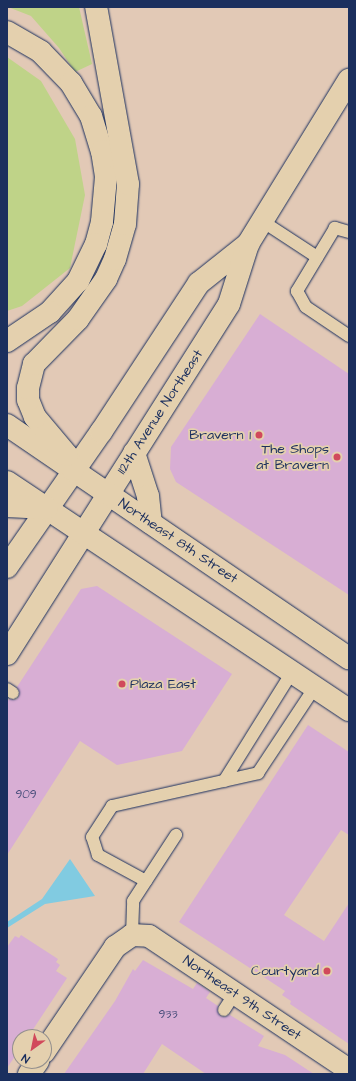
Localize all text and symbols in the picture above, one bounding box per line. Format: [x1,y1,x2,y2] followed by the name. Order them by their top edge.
[113,347,207,477] street label: 112th Avenue Northeast
[189,427,251,443] place label: Bravern 1
[254,430,264,440] marker: Bravern 1
[256,441,329,474] place label: The Shops at Bravern
[332,452,342,462] marker: The Shops at Bravern
[115,495,241,587] street label: Northeast 8th Street
[130,676,196,692] place label: Plaza East
[117,679,127,689] marker: Plaza East
[15,788,37,802] house number: 909
[180,952,304,1044] street label: Northeast 9th Street
[251,963,319,979] place label: Courtyard
[322,966,332,976] marker: Courtyard
[158,1008,178,1022] house number: 933
[12,1029,52,1069] north arrow
[19,1050,33,1067] text: N

